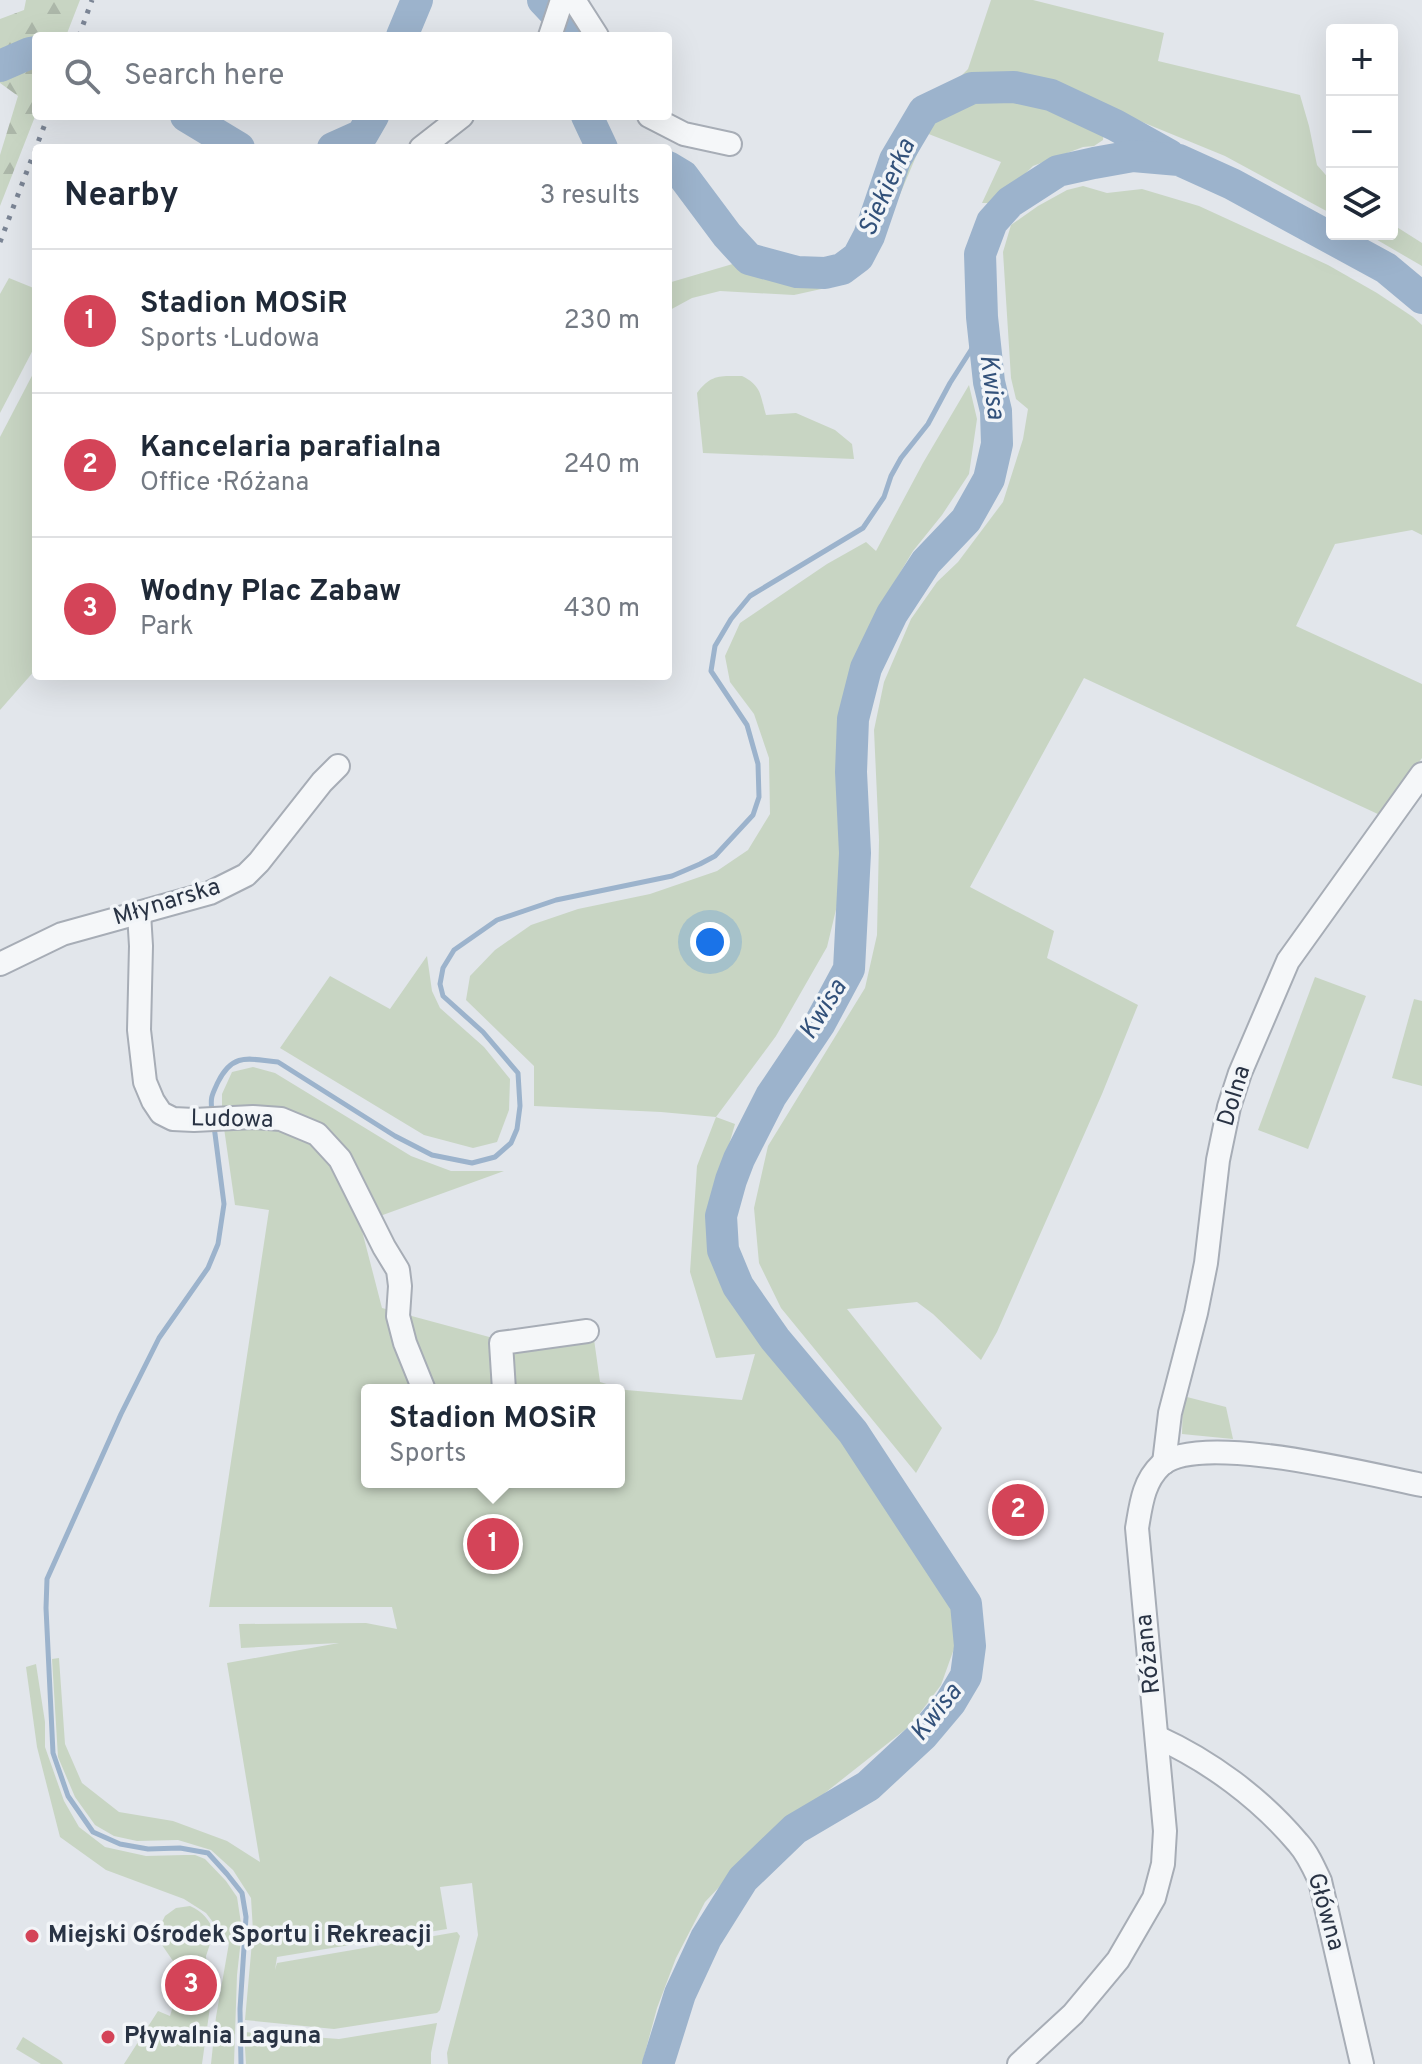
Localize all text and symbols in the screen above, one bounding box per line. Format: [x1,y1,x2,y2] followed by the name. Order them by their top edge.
[1326,24,1398,240] map controls
[1326,24,1398,96] button: +
[32,32,672,120] search box
[60,54,104,98] icon: search
[124,58,284,95] text: Search here
[1326,96,1398,168] button: −
[852,134,924,242] water label: Siekierka
[1326,168,1398,240] button: layers
[64,175,179,218] text: Nearby
[540,180,640,213] text: 3 results
[140,286,348,323] text: Stadion MOSiR
[85,305,95,338] text: 1
[564,305,640,338] text: 230 m
[140,323,319,356] text: Sports · Ludowa
[971,353,1011,422] water label: Kwisa
[140,430,441,467] text: Kancelaria parafialna
[82,449,98,482] text: 2
[563,449,640,482] text: 240 m
[140,467,309,500] text: Office · Różana
[140,574,401,611] text: Wodny Plac Zabaw
[82,593,98,626] text: 3
[564,593,640,626] text: 430 m
[140,611,194,644] text: Park
[110,873,224,933] street label: Młynarska
[690,922,730,962] your location
[793,973,856,1046] water label: Kwisa
[1212,1062,1258,1130] street label: Dolna
[190,1104,274,1136] street label: Ludowa
[361,1384,625,1488] popup
[389,1401,597,1438] text: Stadion MOSiR
[389,1438,466,1471] text: Sports
[992,1480,1044,1540] pin: 2
[467,1514,519,1574] pin: 1
[1130,1613,1168,1695] street label: Różana
[904,1677,970,1749] water label: Kwisa
[1300,1870,1350,1954] street label: Główna
[48,1921,432,1951] place label: Miejski Ośrodek Sportu i Rekreacji
[23,1927,41,1945] marker: Miejski Ośrodek Sportu i Rekreacji
[165,1955,217,2015] pin: 3
[124,2022,321,2052] place label: Pływalnia Laguna
[99,2028,117,2046] marker: Pływalnia Laguna

